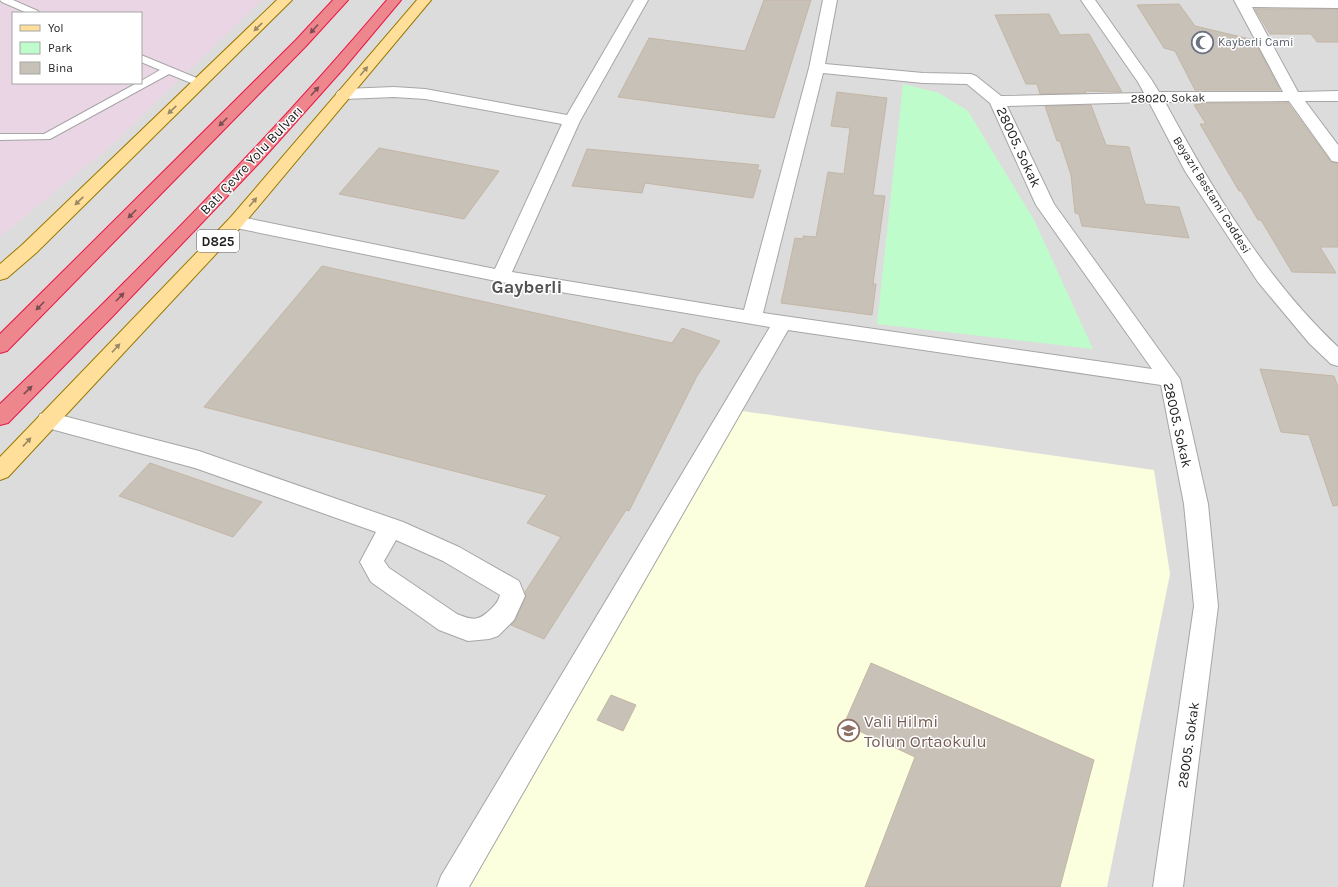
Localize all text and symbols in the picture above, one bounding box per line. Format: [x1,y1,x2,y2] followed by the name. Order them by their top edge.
[12,12,142,84] legend
[48,21,64,35] text: Yol
[253,22,262,31] one-way arrow
[310,24,319,34] one-way arrow
[1189,29,1215,55] mosque icon: Kayberli Cami
[1218,35,1294,49] place label: Kayberli Cami
[48,41,73,55] text: Park
[48,61,73,75] text: Bina
[359,65,368,76] one-way arrow
[311,86,320,97] one-way arrow
[1131,90,1206,106] street label: 28020. Sokak
[196,102,306,218] street label: Batı Çevre Yolu Bulvarı
[993,104,1045,190] street label: 28005. Sokak
[167,105,177,115] one-way arrow
[218,117,228,126] one-way arrow
[1170,134,1254,256] street label: Beyazıt Bestami Caddesi
[74,196,84,206] one-way arrow
[248,197,257,207] one-way arrow
[127,209,136,219] one-way arrow
[197,230,239,252] road number: D825
[492,276,562,298] district label: Gayberli
[115,292,125,302] one-way arrow
[35,301,45,311] one-way arrow
[111,343,121,353] one-way arrow
[1159,381,1196,469] street label: 28005. Sokak
[23,385,33,394] one-way arrow
[22,437,32,447] one-way arrow
[1174,701,1203,789] street label: 28005. Sokak
[864,711,987,751] place label: Vali Hilmi Tolun Ortaokulu
[836,718,862,744] school or university icon: Vali Hilmi Tolun Ortaokulu

